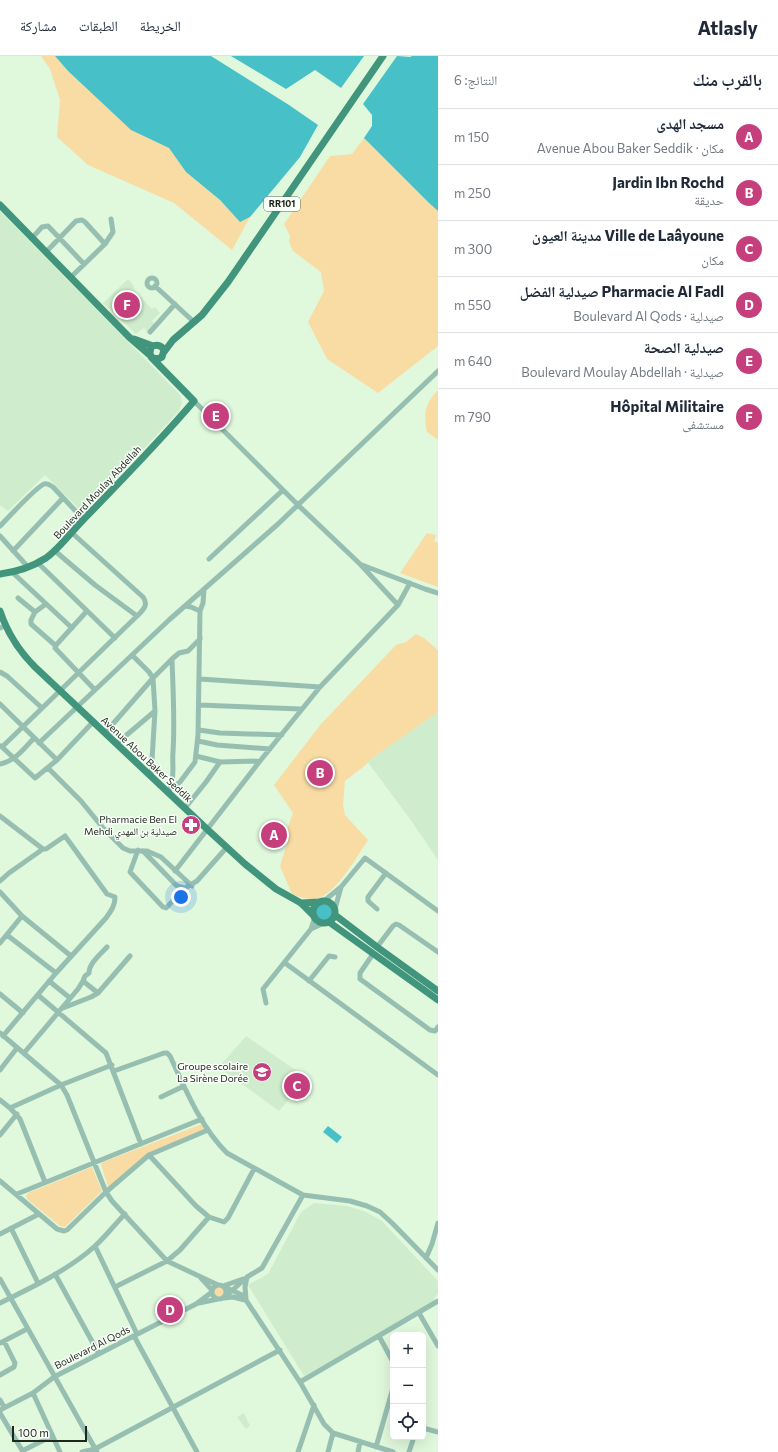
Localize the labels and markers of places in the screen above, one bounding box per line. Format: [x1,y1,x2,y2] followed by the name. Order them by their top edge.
[114,290,140,320] pin: F
[203,401,229,431] pin: E
[307,758,333,788] pin: B
[84,813,177,840] place label: Pharmacie Ben El Mehdi صيدلية بن المهدي
[180,814,202,836] pharmacy icon: Pharmacie Ben El Mehdi صيدلية بن المهدي
[261,820,287,850] pin: A
[177,1060,248,1084] place label: Groupe scolaire La Sirène Dorée
[251,1061,273,1083] school or university icon: Groupe scolaire La Sirène Dorée
[284,1071,310,1101] pin: C
[157,1295,183,1325] pin: D

